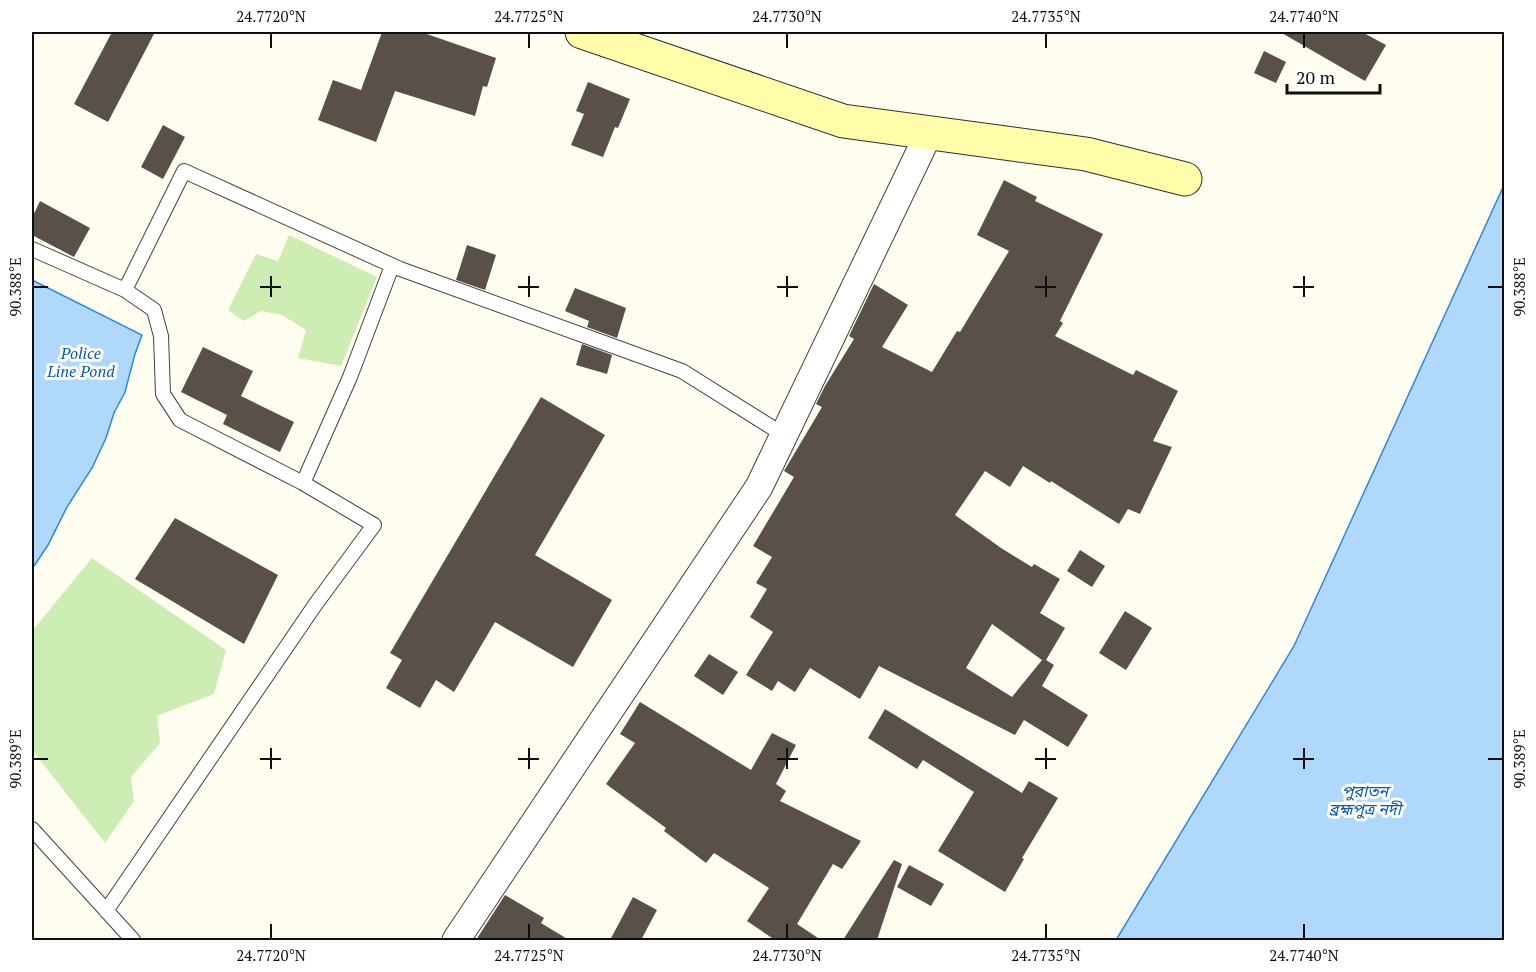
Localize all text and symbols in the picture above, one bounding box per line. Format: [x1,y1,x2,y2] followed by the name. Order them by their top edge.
[236,6,306,26] text: 24.7720°N
[494,6,564,26] text: 24.7725°N
[752,6,822,26] text: 24.7730°N
[1011,6,1081,26] text: 24.7735°N
[1269,6,1339,26] text: 24.7740°N
[1287,57,1380,95] scale bar
[1296,65,1336,89] text: 20 m
[5,257,25,317] text: 90.388°E
[1509,257,1529,317] text: 90.388°E
[46,342,115,382] water label: Police Line Pond
[5,729,25,789] text: 90.389°E
[1509,729,1529,789] text: 90.389°E
[1329,780,1404,820] water label: পুরাতন ব্রহ্মপুত্র নদী
[236,945,306,965] text: 24.7720°N
[494,945,564,965] text: 24.7725°N
[752,945,822,965] text: 24.7730°N
[1011,945,1081,965] text: 24.7735°N
[1269,945,1339,965] text: 24.7740°N

